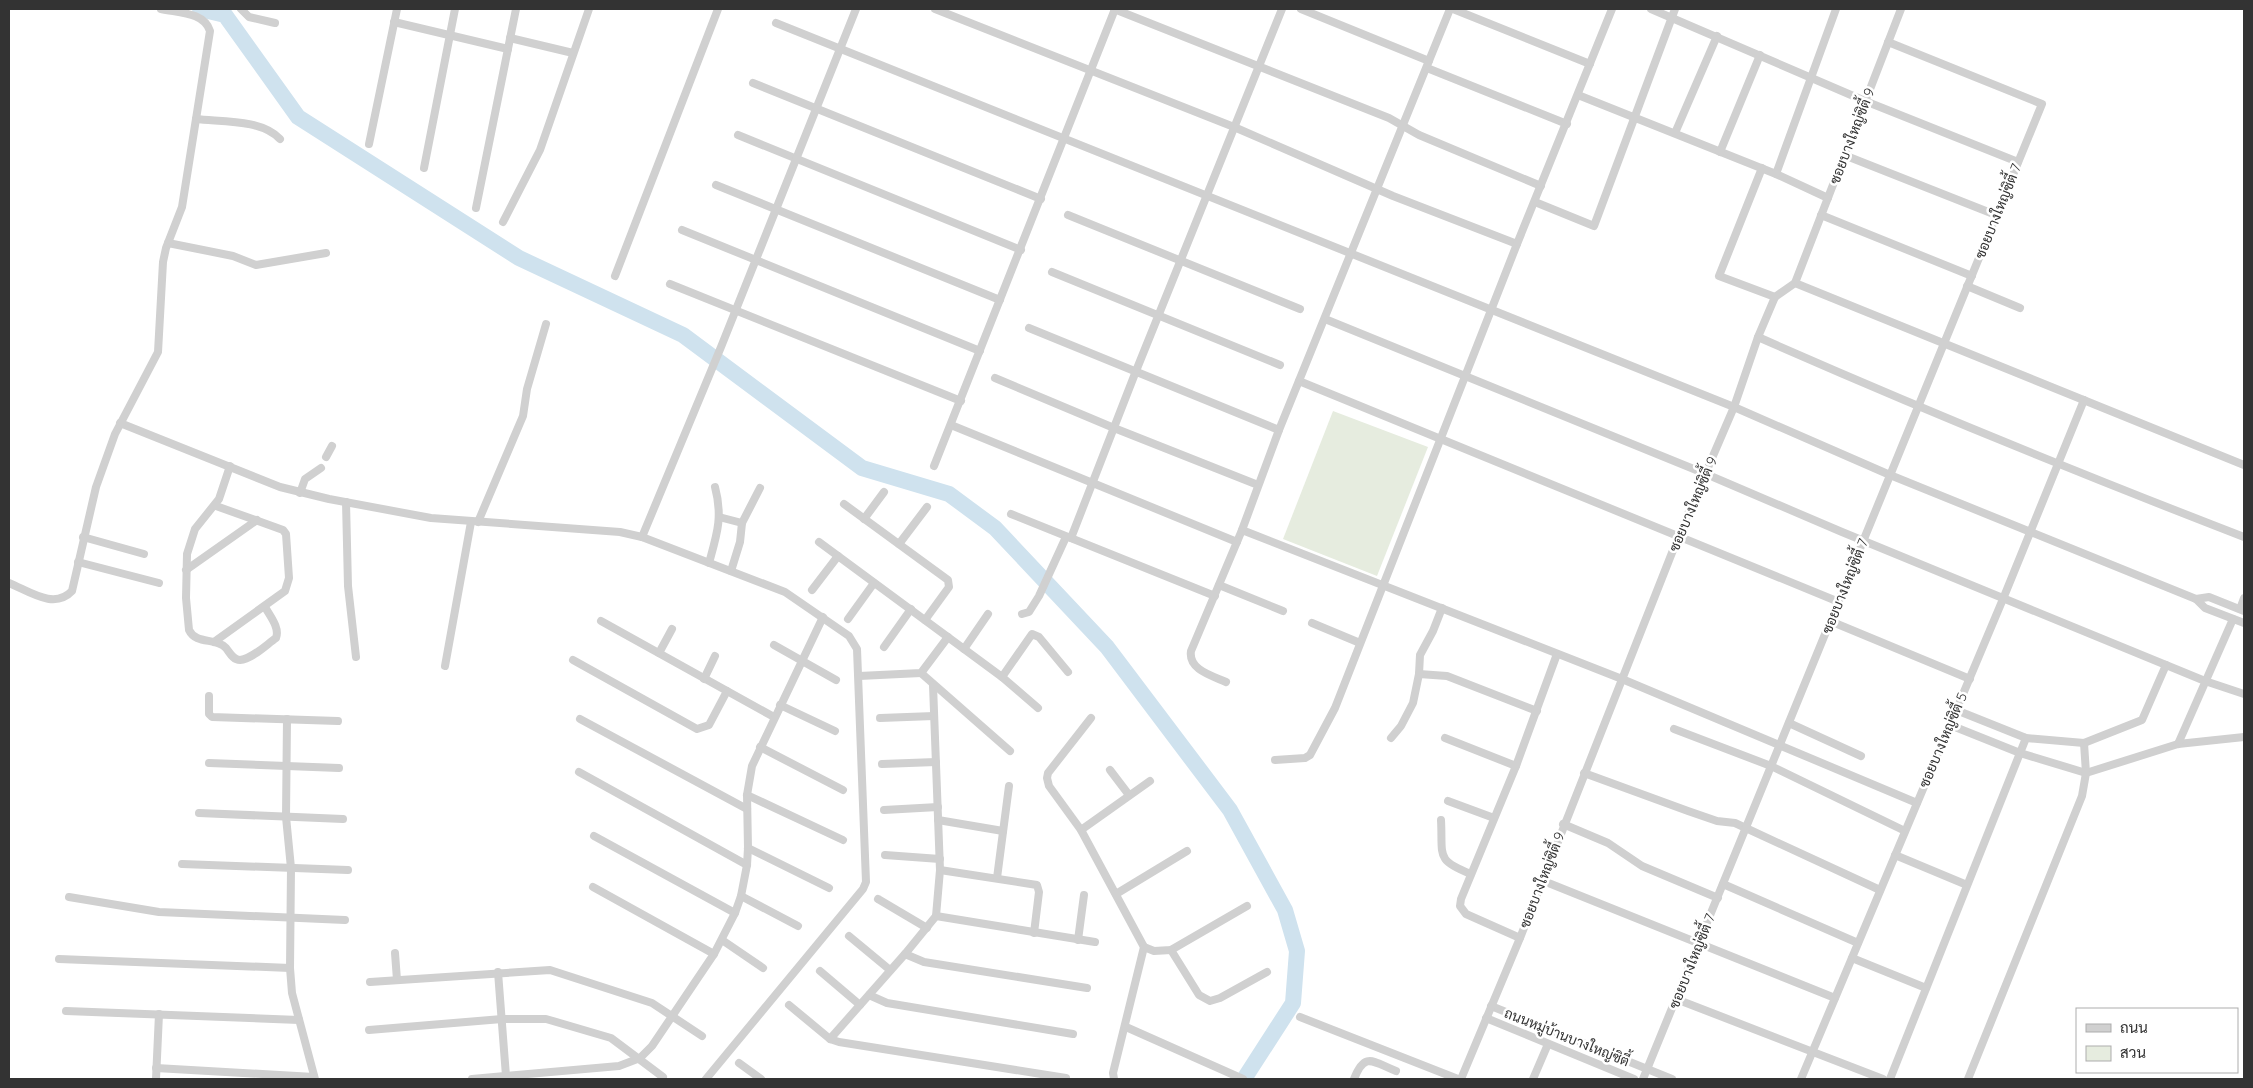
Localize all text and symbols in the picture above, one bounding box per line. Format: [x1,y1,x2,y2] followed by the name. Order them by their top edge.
[1823,84,1879,187] street label: ซอยบางใหญ่ซิตี้ 9
[1968,160,2025,261] street label: ซอยบางใหญ่ซิตี้ 7
[1662,452,1721,554] street label: ซอยบางใหญ่ซิตี้ 9
[1815,535,1872,636] street label: ซอยบางใหญ่ซิตี้ 7
[1912,689,1971,790] street label: ซอยบางใหญ่ซิตี้ 5
[1513,828,1569,931] street label: ซอยบางใหญ่ซิตี้ 9
[1662,910,1719,1011] street label: ซอยบางใหญ่ซิตี้ 7
[1501,1001,1634,1072] street label: ถนนหมู่บ้านบางใหญ่ซิตี้
[2076,1008,2238,1073] legend
[2120,1018,2148,1037] text: ถนน
[2120,1043,2146,1062] text: สวน

